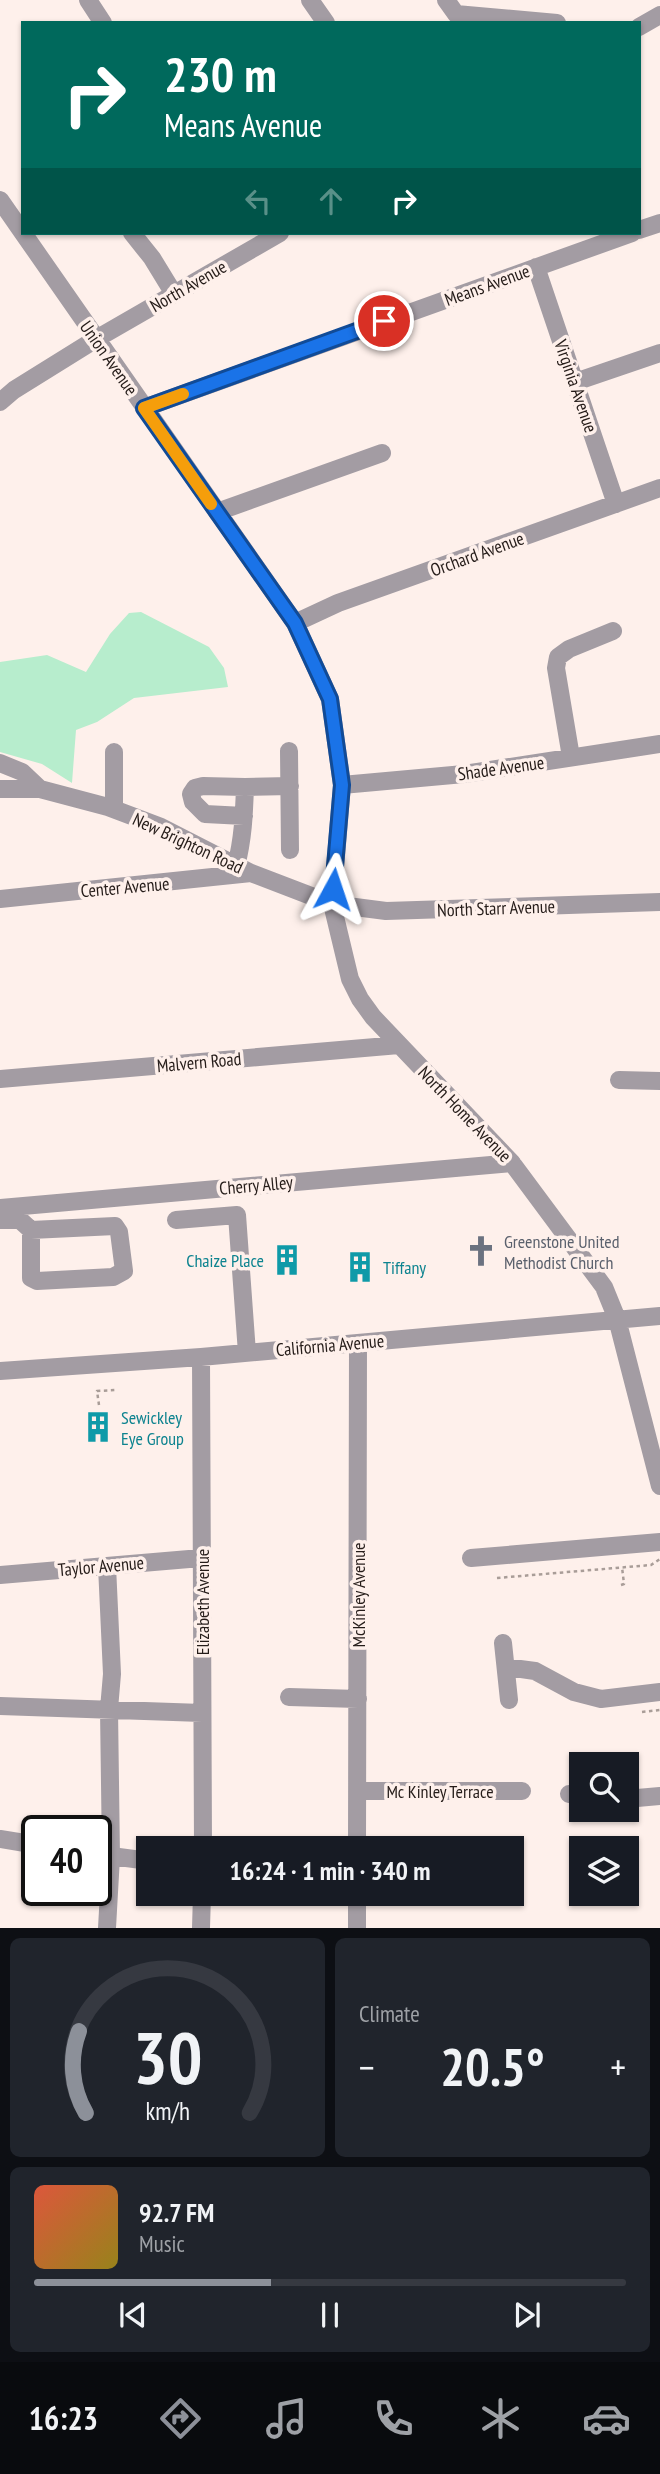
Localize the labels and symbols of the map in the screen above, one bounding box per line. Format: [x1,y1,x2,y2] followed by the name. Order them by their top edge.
[146,255,230,317] street label: North Avenue
[441,259,533,311] street label: Means Avenue
[354,291,414,351] pin
[75,316,143,400] street label: Union Avenue
[549,336,603,435] street label: Virginia Avenue
[427,526,527,582] street label: Orchard Avenue
[456,751,546,785] street label: Shade Avenue
[129,807,247,879] street label: New Brighton Road
[296,852,370,926] position arrow
[80,872,170,902] street label: Center Avenue
[437,894,555,922] street label: North Starr Avenue
[156,1047,242,1077] street label: Malvern Road
[413,1061,517,1167] street label: North Home Avenue
[218,1170,294,1200] street label: Cherry Alley
[504,1230,619,1274] place label: Greenstone United Methodist Church
[464,1234,498,1268] church icon: Greenstone United Methodist Church
[270,1243,304,1277] building icon: Chaize Place
[186,1249,264,1272] place label: Chaize Place
[343,1250,377,1284] building icon: Tiffany
[383,1256,426,1279] place label: Tiffany
[275,1329,385,1361] street label: California Avenue
[121,1406,184,1450] place label: Sewickley Eye Group
[81,1410,115,1444] building icon: Sewickley Eye Group
[347,1543,370,1647] street label: McKinley Avenue
[191,1549,214,1655] street label: Elizabeth Avenue
[57,1551,145,1581] street label: Taylor Avenue
[386,1780,494,1803] street label: Mc Kinley Terrace
[21,1815,112,1906] speed limit sign: 40

